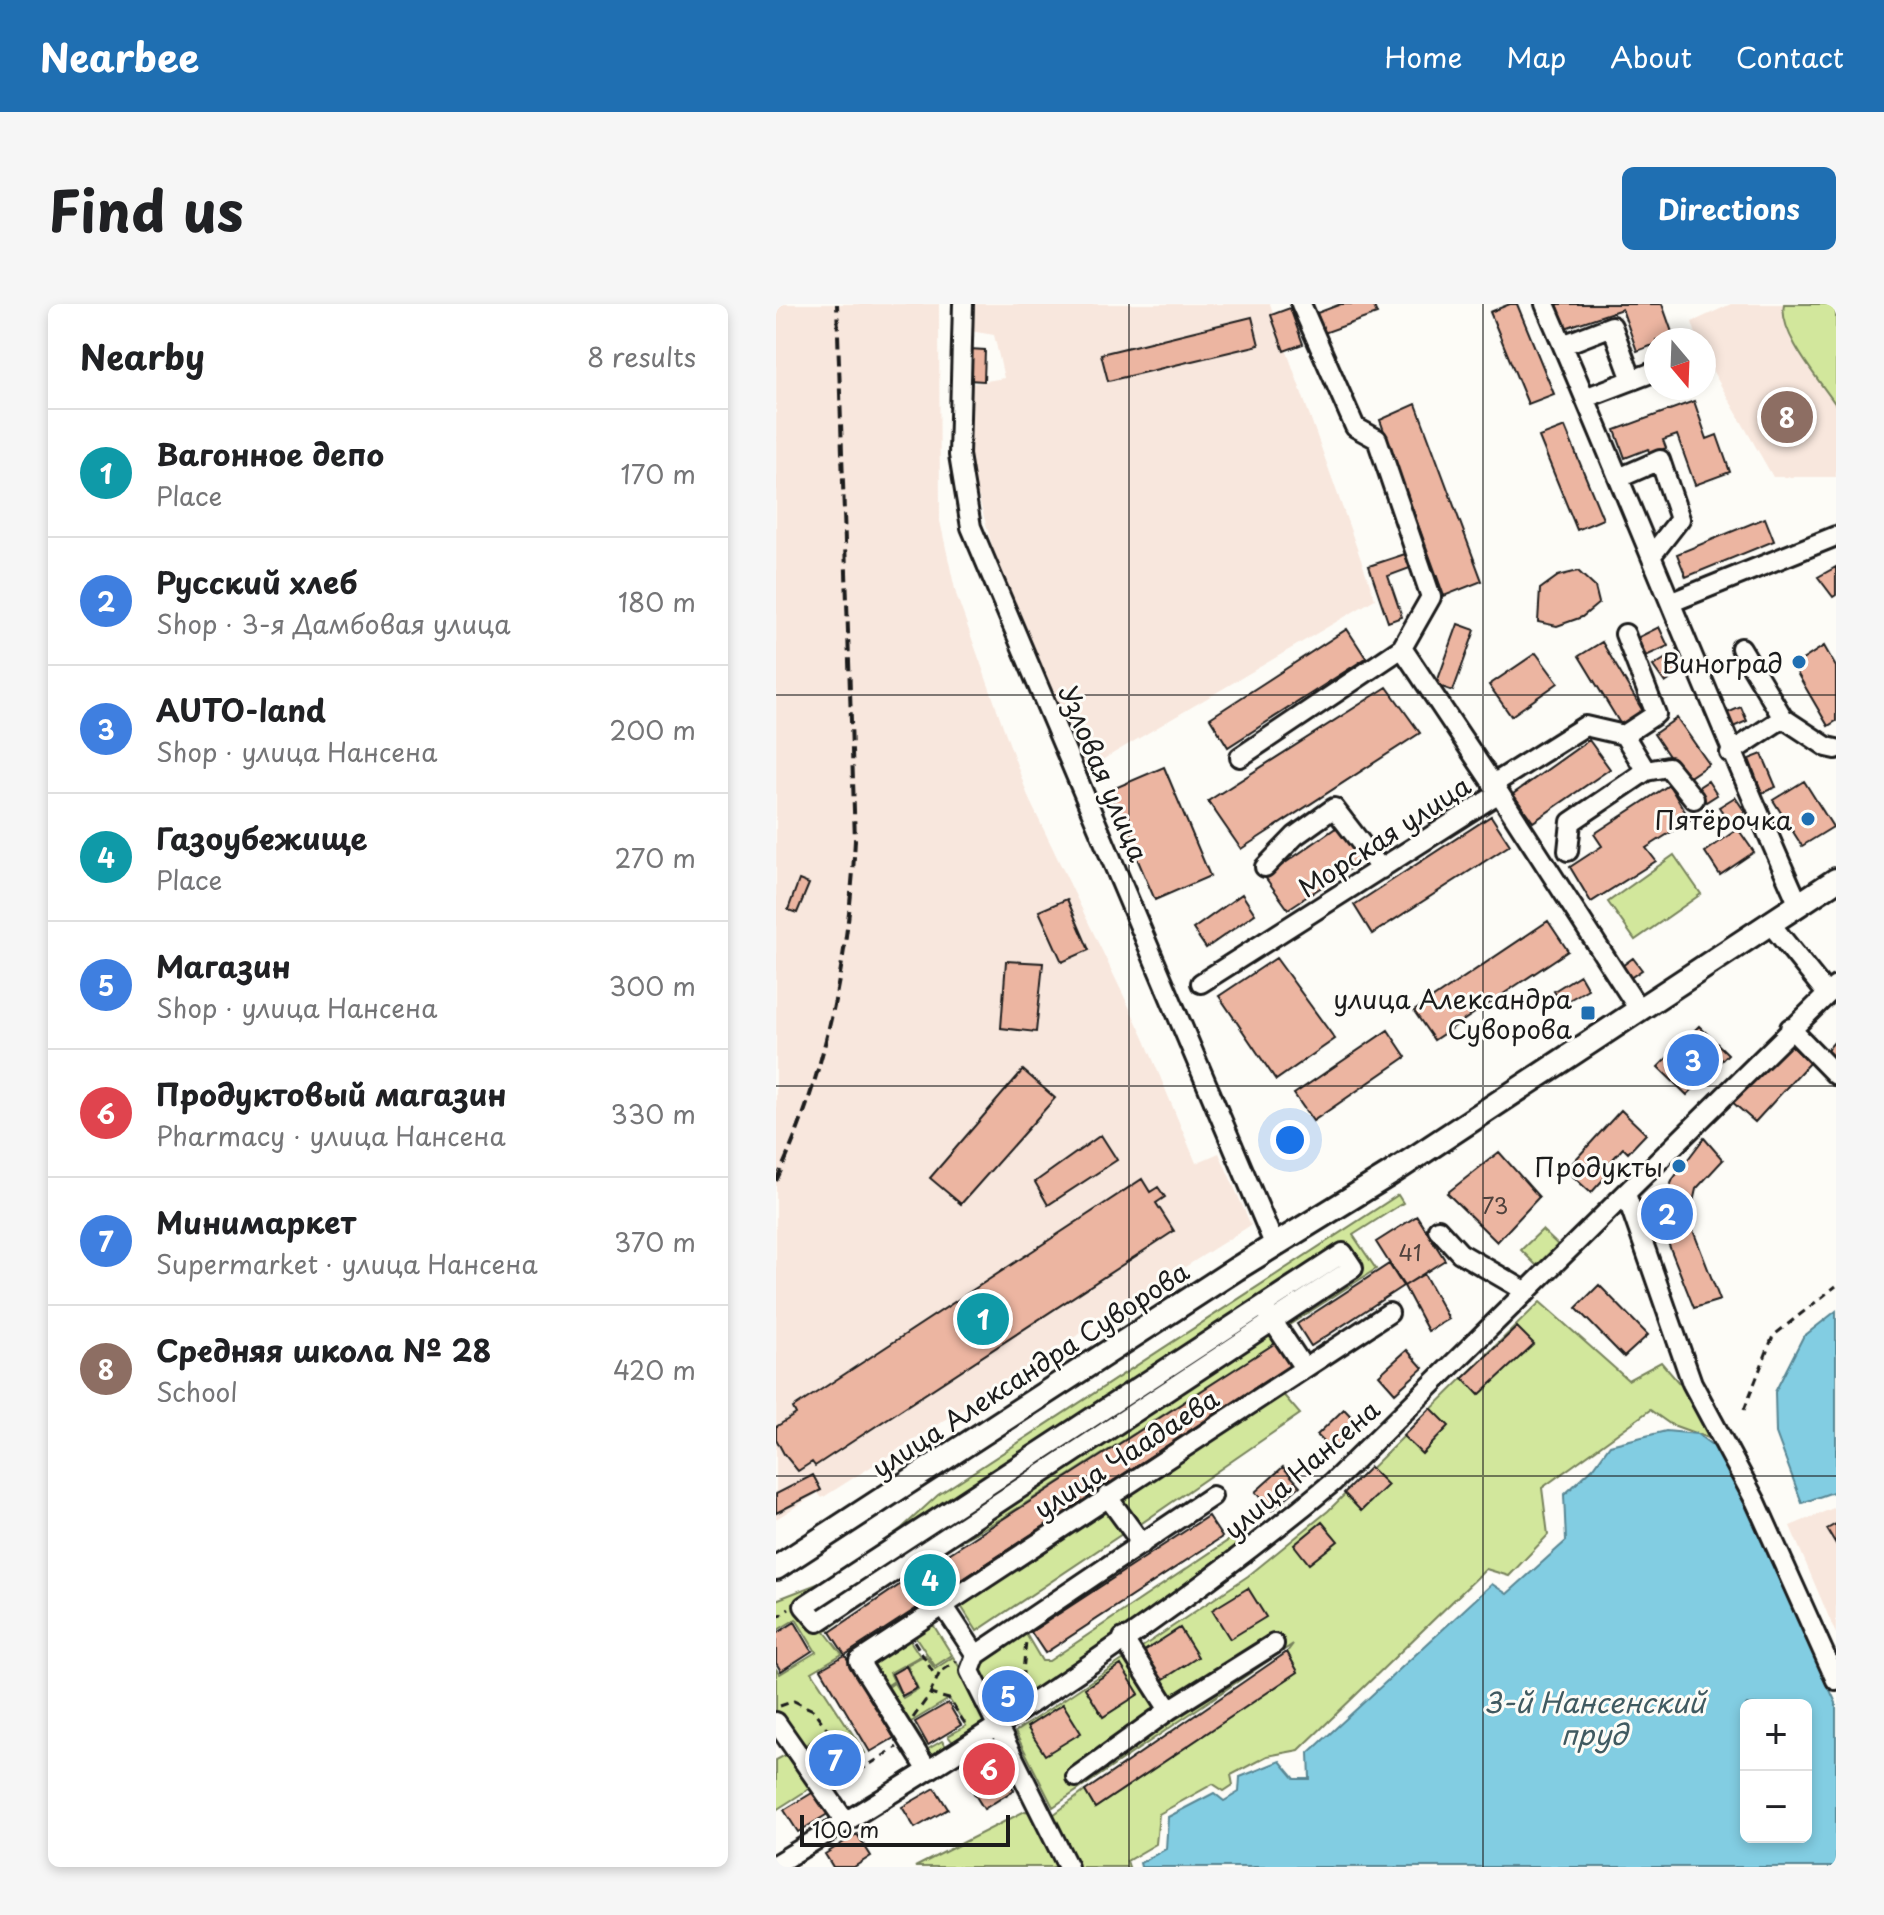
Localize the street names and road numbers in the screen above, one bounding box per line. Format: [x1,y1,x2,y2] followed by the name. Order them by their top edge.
[1049,679,1159,868] street label: Узловая улица
[1290,765,1478,906] street label: Морская улица
[864,1251,1197,1486] street label: улица Александра Суворова
[1026,1378,1227,1528] street label: улица Чаадаева
[1214,1389,1388,1548] street label: улица Нансена

